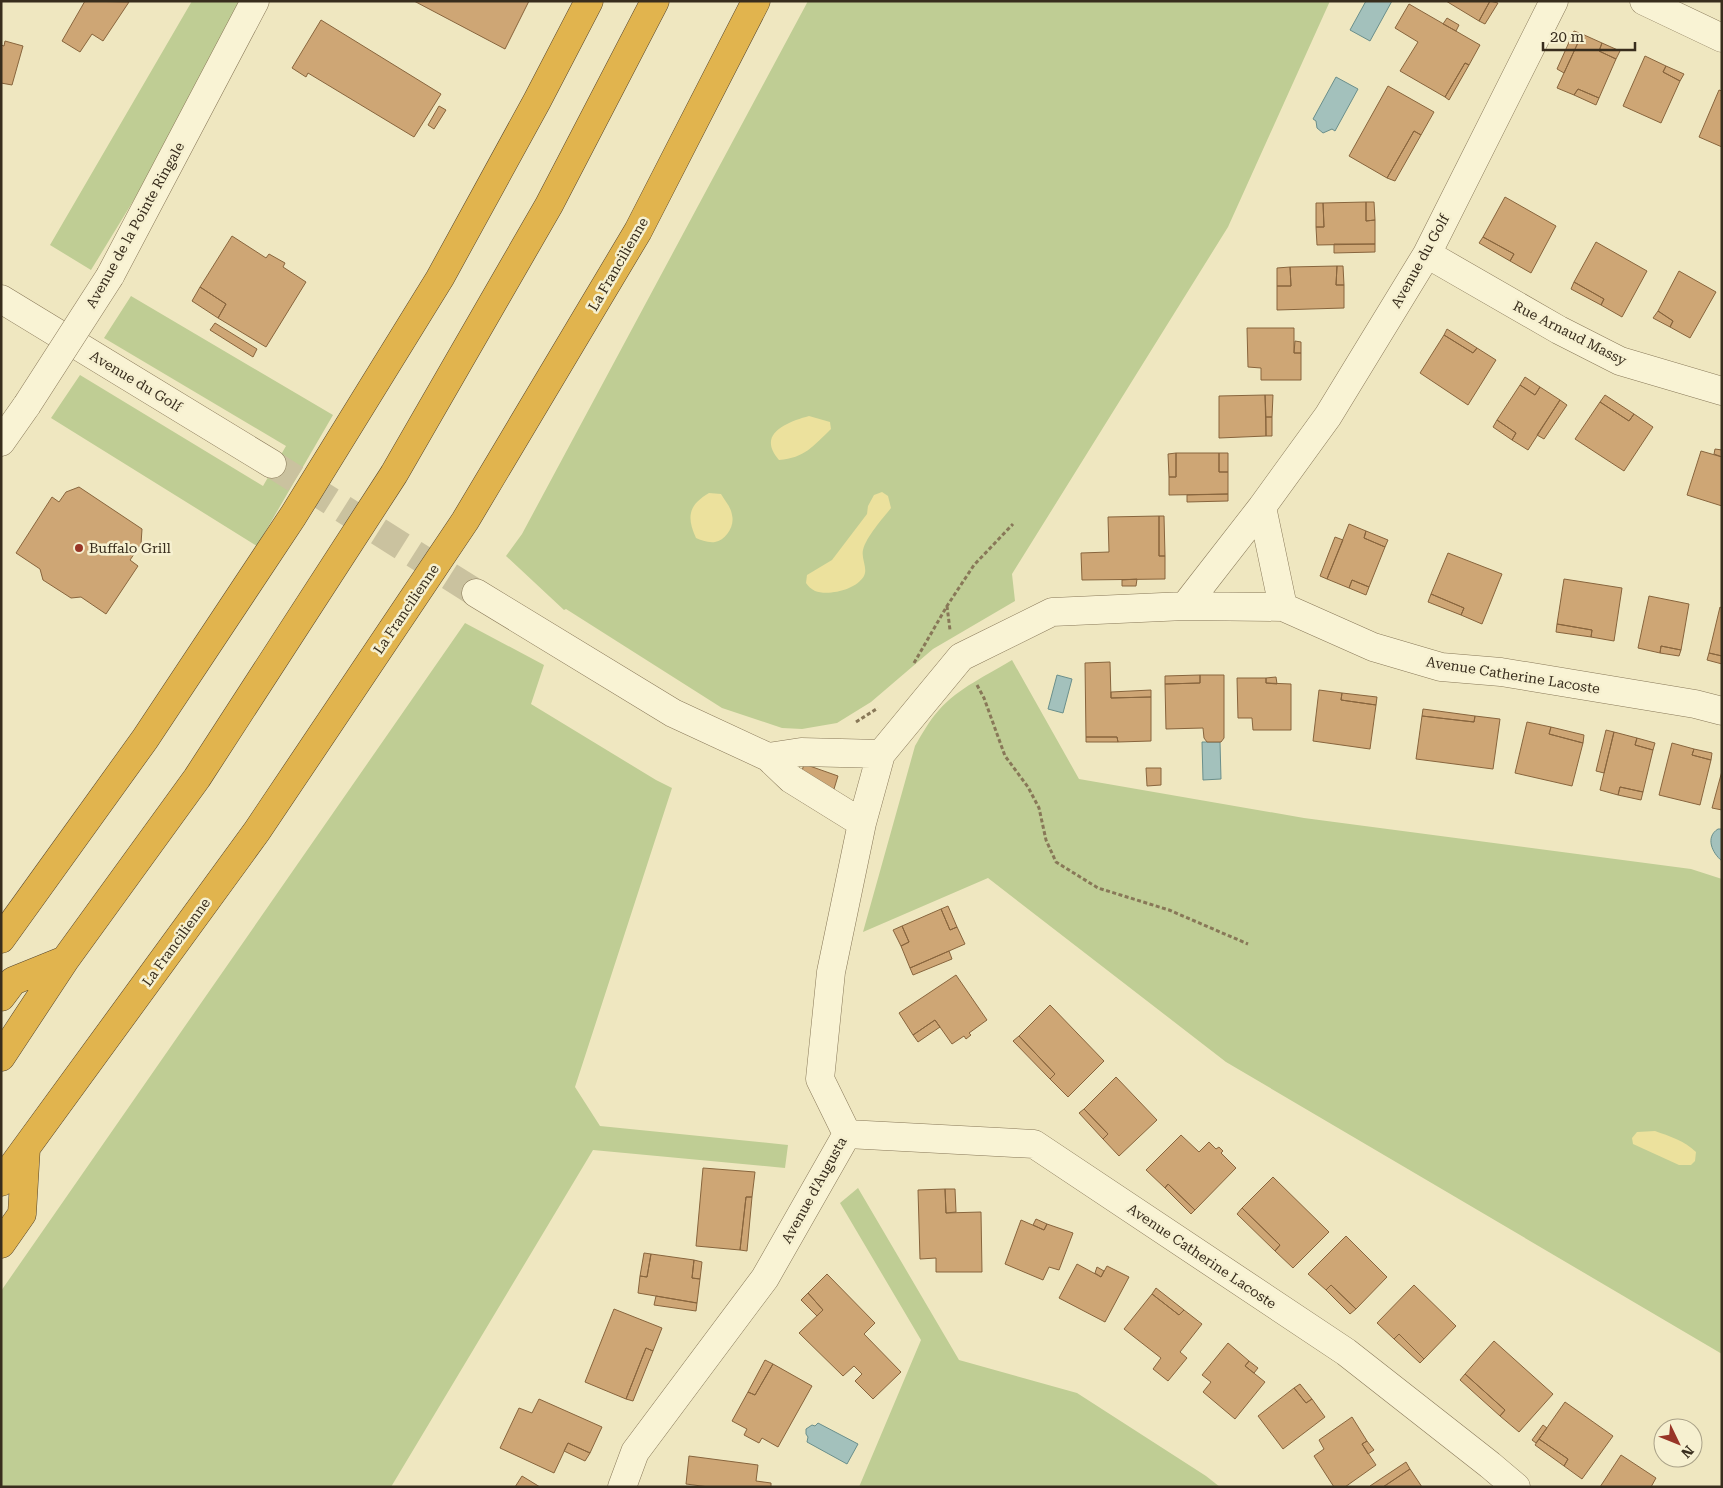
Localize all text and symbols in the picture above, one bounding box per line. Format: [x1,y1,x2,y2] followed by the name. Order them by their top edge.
[1543,20,1636,52] scale bar
[1550,28,1585,46] text: 20 m
[83,139,187,311] street label: Avenue de la Pointe Ringale
[1388,211,1453,311] street label: Avenue du Golf
[585,214,651,313] street label: La Francilienne
[1511,298,1630,369] street label: Rue Arnaud Massy
[87,347,185,415] street label: Avenue du Golf
[89,540,172,556] place label: Buffalo Grill
[73,542,85,554] marker: Buffalo Grill
[370,561,442,657] street label: La Francilienne
[1425,653,1601,697] street label: Avenue Catherine Lacoste
[139,895,213,989] street label: La Francilienne
[778,1134,850,1246] street label: Avenue d'Augusta
[1125,1200,1280,1312] street label: Avenue Catherine Lacoste
[1653,1418,1703,1468] north arrow
[1678,1442,1697,1461] text: N

